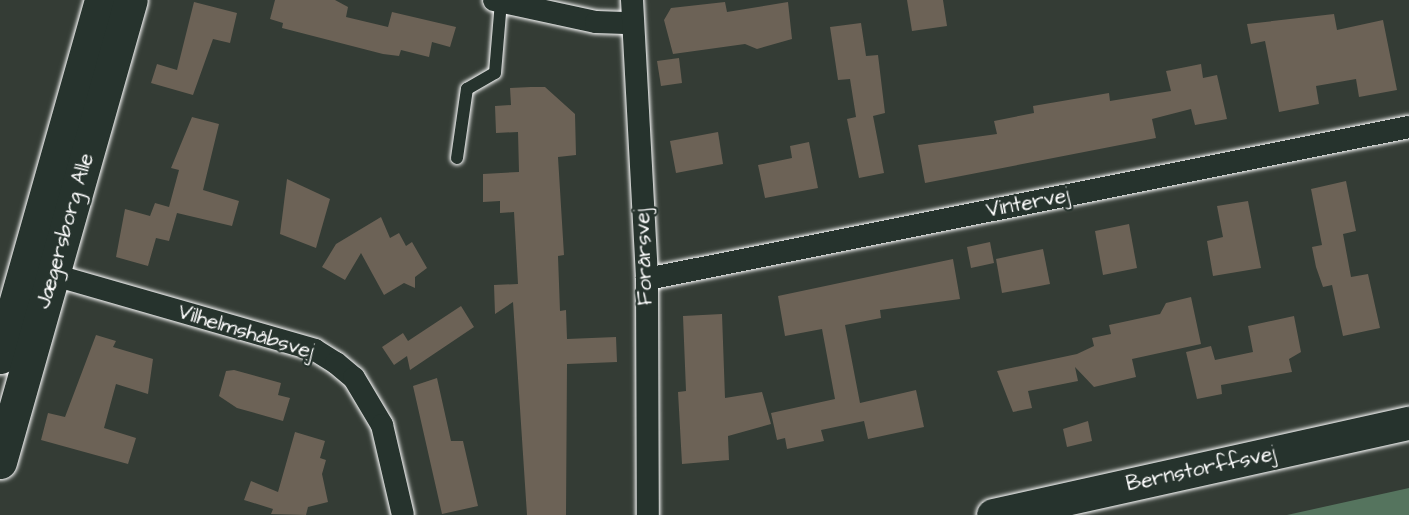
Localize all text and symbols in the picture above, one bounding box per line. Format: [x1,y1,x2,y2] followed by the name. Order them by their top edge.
[31,150,99,312] street label: Jægersborg Alle
[984,183,1072,223] street label: Vintervej
[630,208,658,306] street label: Forårsvej
[175,299,317,365] street label: Vilhelmshåbsvej
[1124,441,1278,497] street label: Bernstorffsvej

